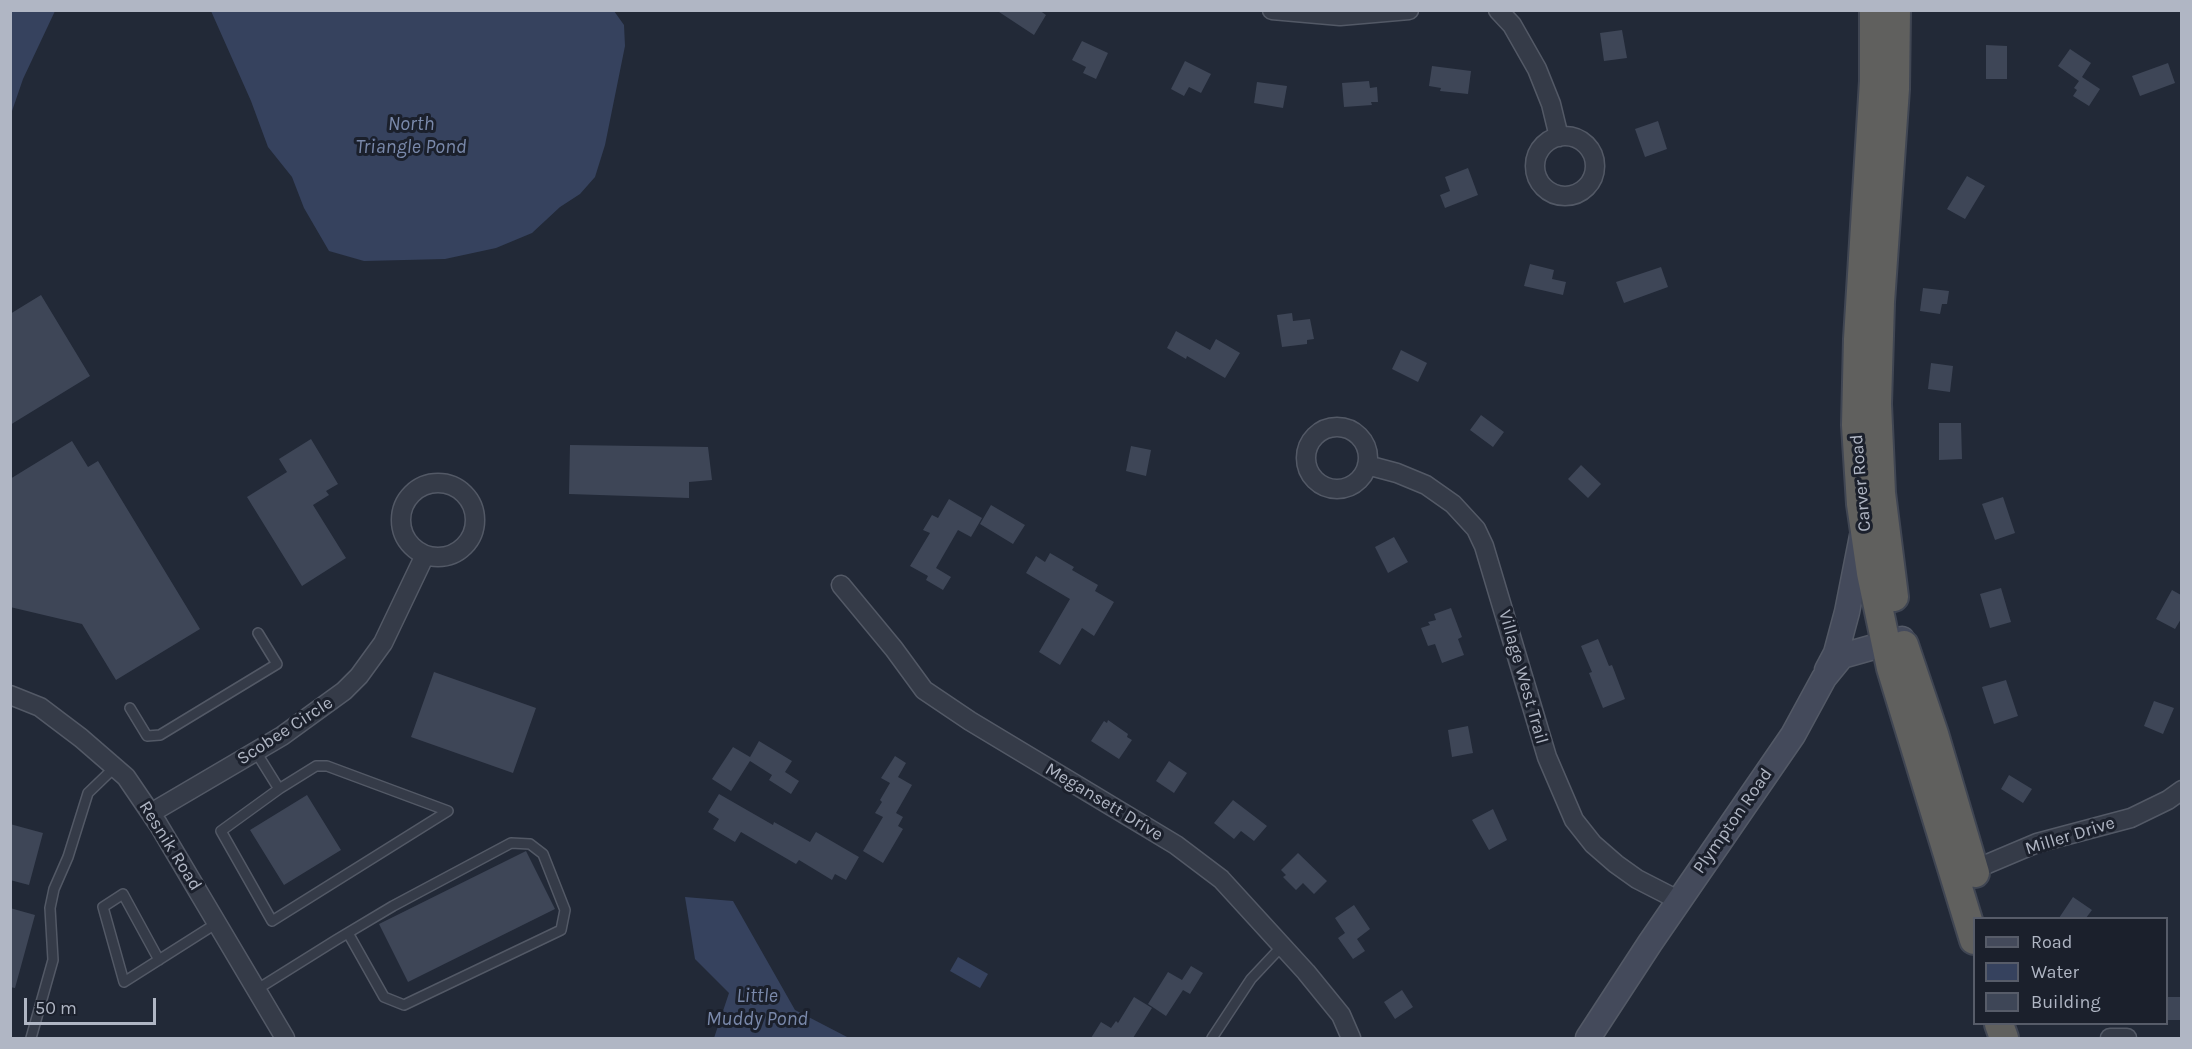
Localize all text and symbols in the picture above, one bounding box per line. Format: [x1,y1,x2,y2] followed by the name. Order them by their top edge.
[356,112,466,159] water label: North Triangle Pond
[1846,433,1876,533] street label: Carver Road
[1493,607,1553,747] street label: Village West Trail
[233,692,337,770] street label: Scobee Circle
[1041,758,1167,846] street label: Megansett Drive
[1689,764,1777,878] street label: Plympton Road
[134,797,206,895] street label: Resnik Road
[2022,812,2118,860] street label: Miller Drive
[1973,917,2168,1025] legend
[2031,931,2072,953] text: Road
[2031,961,2079,983] text: Water
[706,984,808,1031] water label: Little Muddy Pond
[27,986,159,1024] scale bar
[2031,991,2101,1013] text: Building
[35,997,77,1019] text: 50 m

